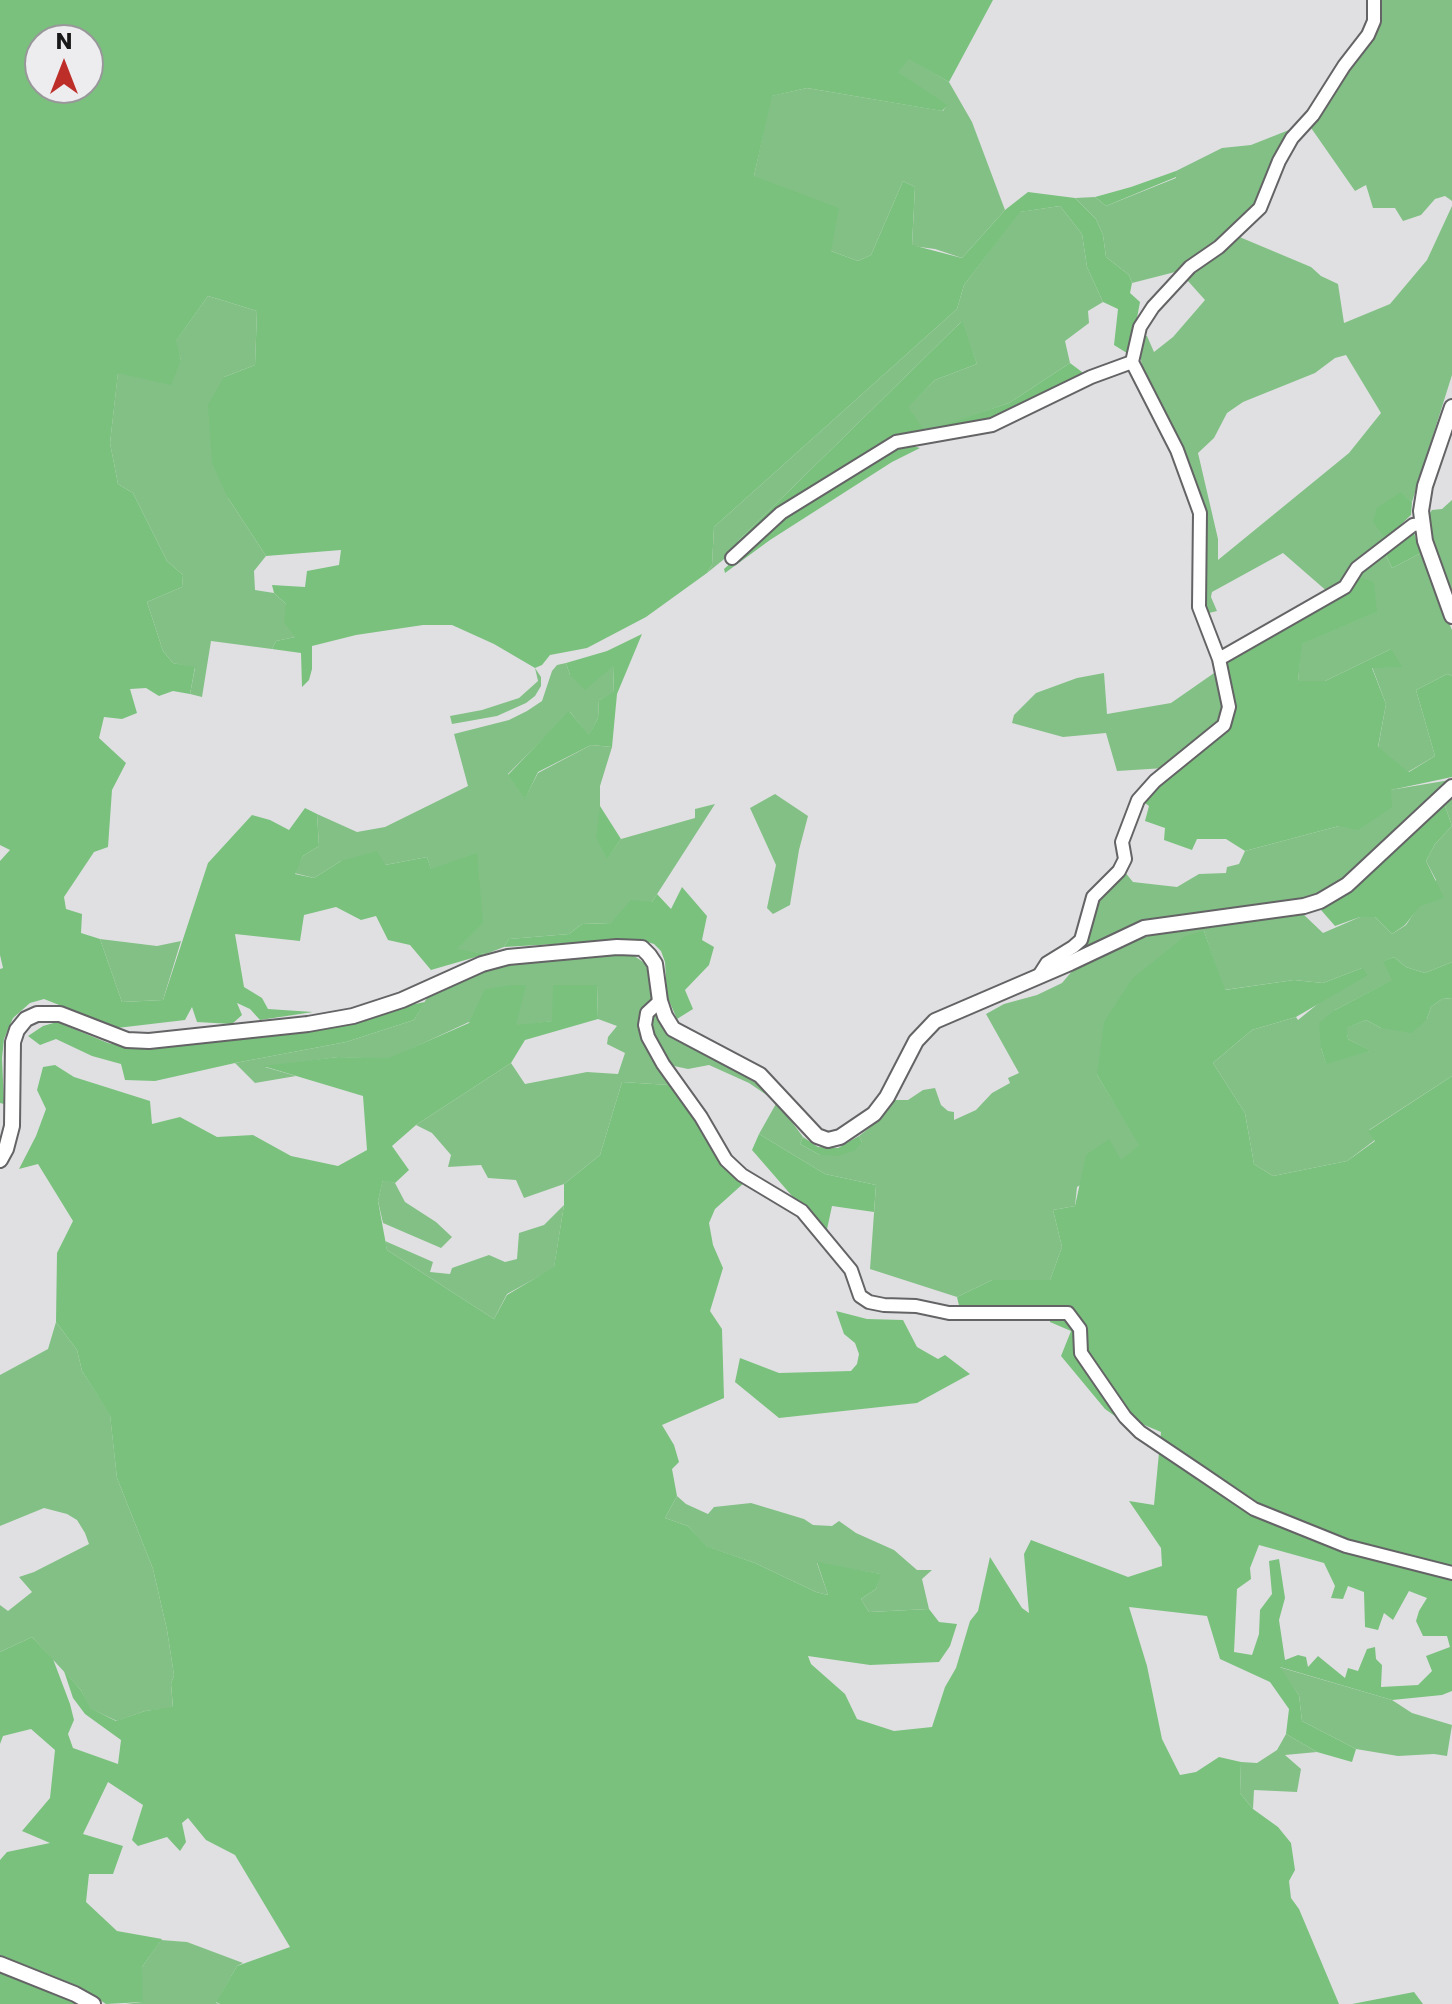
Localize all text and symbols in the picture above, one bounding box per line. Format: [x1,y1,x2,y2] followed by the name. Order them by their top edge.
[24,24,104,104] north arrow
[56,26,72,57] text: N

